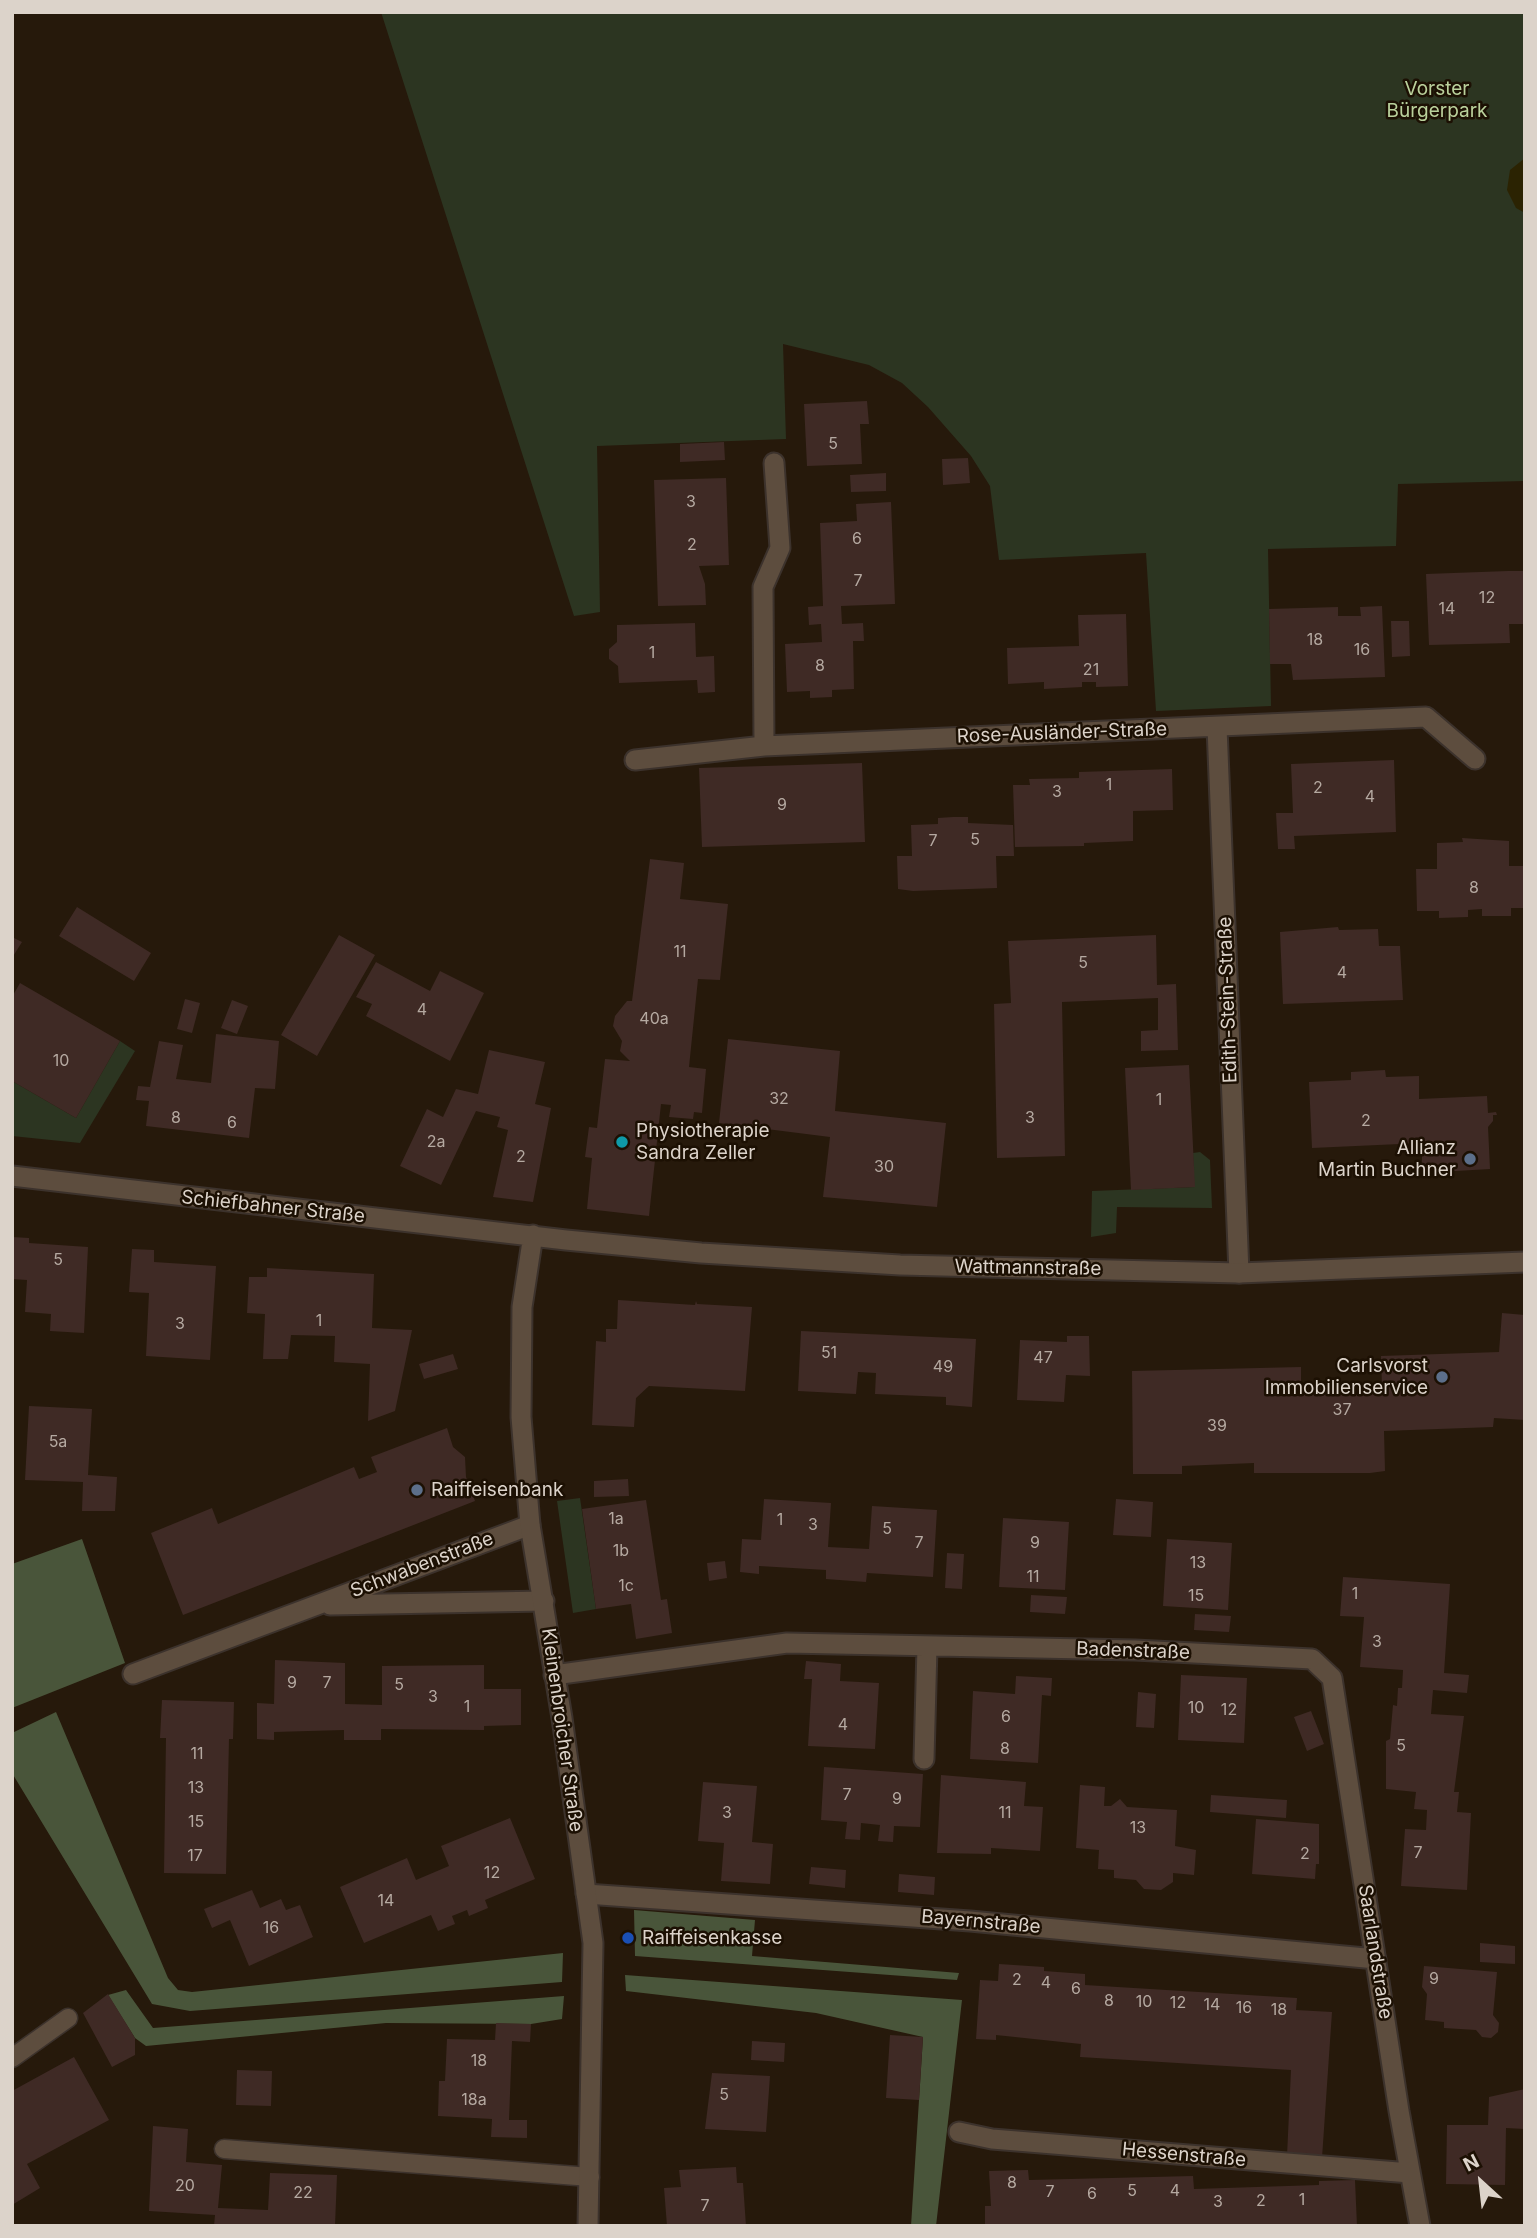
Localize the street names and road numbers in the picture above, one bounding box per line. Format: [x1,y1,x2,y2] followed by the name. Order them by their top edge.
[957,718,1167,748] street label: Rose-Ausländer-Straße
[1214,916,1242,1084] street label: Edith-Stein-Straße
[180,1186,366,1228] street label: Schiefbahner Straße
[954,1255,1102,1281] street label: Wattmannstraße
[347,1527,497,1603] street label: Schwabenstraße
[536,1627,588,1833] street label: Kleinenbroicher Straße
[1076,1638,1190,1664] street label: Badenstraße
[1353,1883,1397,2021] street label: Saarlandstraße
[920,1905,1042,1939] street label: Bayernstraße
[1121,2138,1247,2172] street label: Hessenstraße

